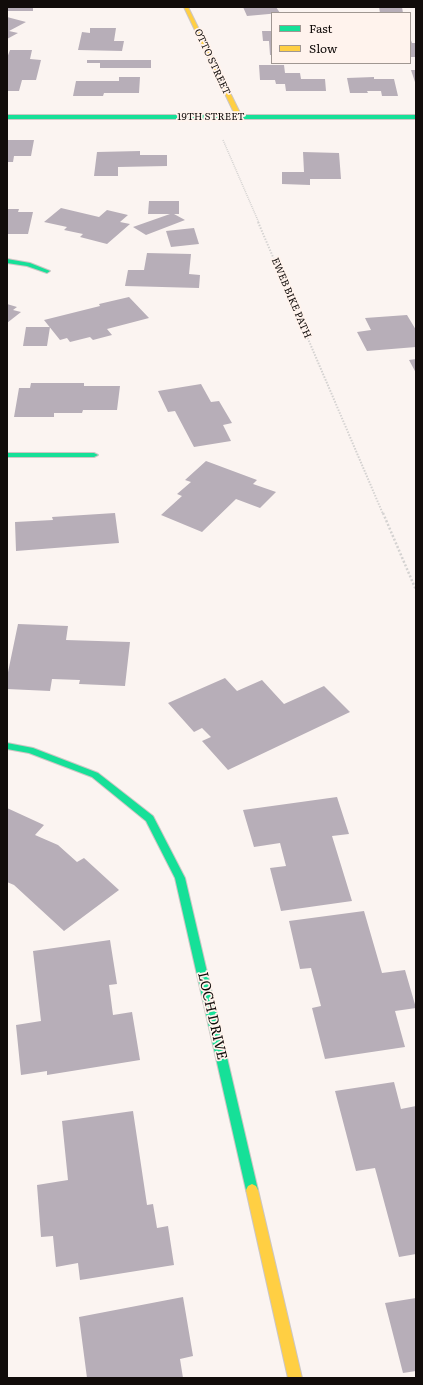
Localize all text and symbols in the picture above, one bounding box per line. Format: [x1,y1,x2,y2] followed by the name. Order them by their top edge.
[271,12,411,64] legend
[309,19,332,37] text: Fast
[191,27,233,97] street label: OTTO STREET
[309,39,337,57] text: Slow
[177,111,245,123] street label: 19TH STREET
[269,256,313,340] street label: EWEB BIKE PATH
[194,970,230,1062] street label: LOCH DRIVE

